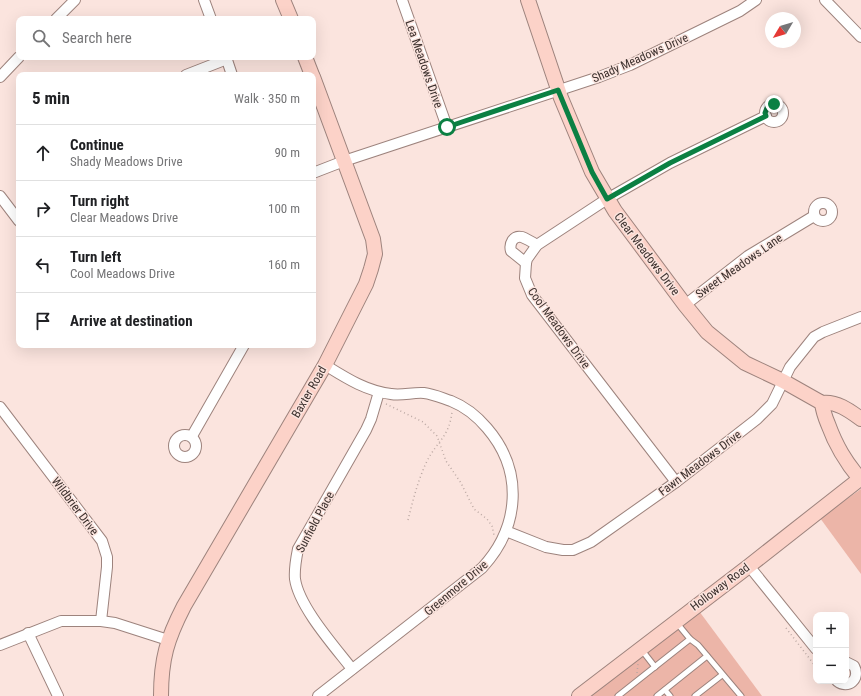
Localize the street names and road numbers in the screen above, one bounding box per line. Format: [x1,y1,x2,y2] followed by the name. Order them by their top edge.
[402,18,446,110] street label: Lea Meadows Drive
[590,30,691,86] street label: Shady Meadows Drive
[611,210,683,298] street label: Clear Meadows Drive
[693,231,785,301] street label: Sweet Meadows Lane
[525,285,593,372] street label: Cool Meadows Drive
[289,364,329,420] street label: Baxter Road
[656,427,744,499] street label: Fawn Meadows Drive
[49,474,102,538] street label: Wildbrier Drive
[293,489,337,555] street label: Sunfield Place
[421,557,491,619] street label: Greenmore Drive
[688,560,752,614] street label: Holloway Road

